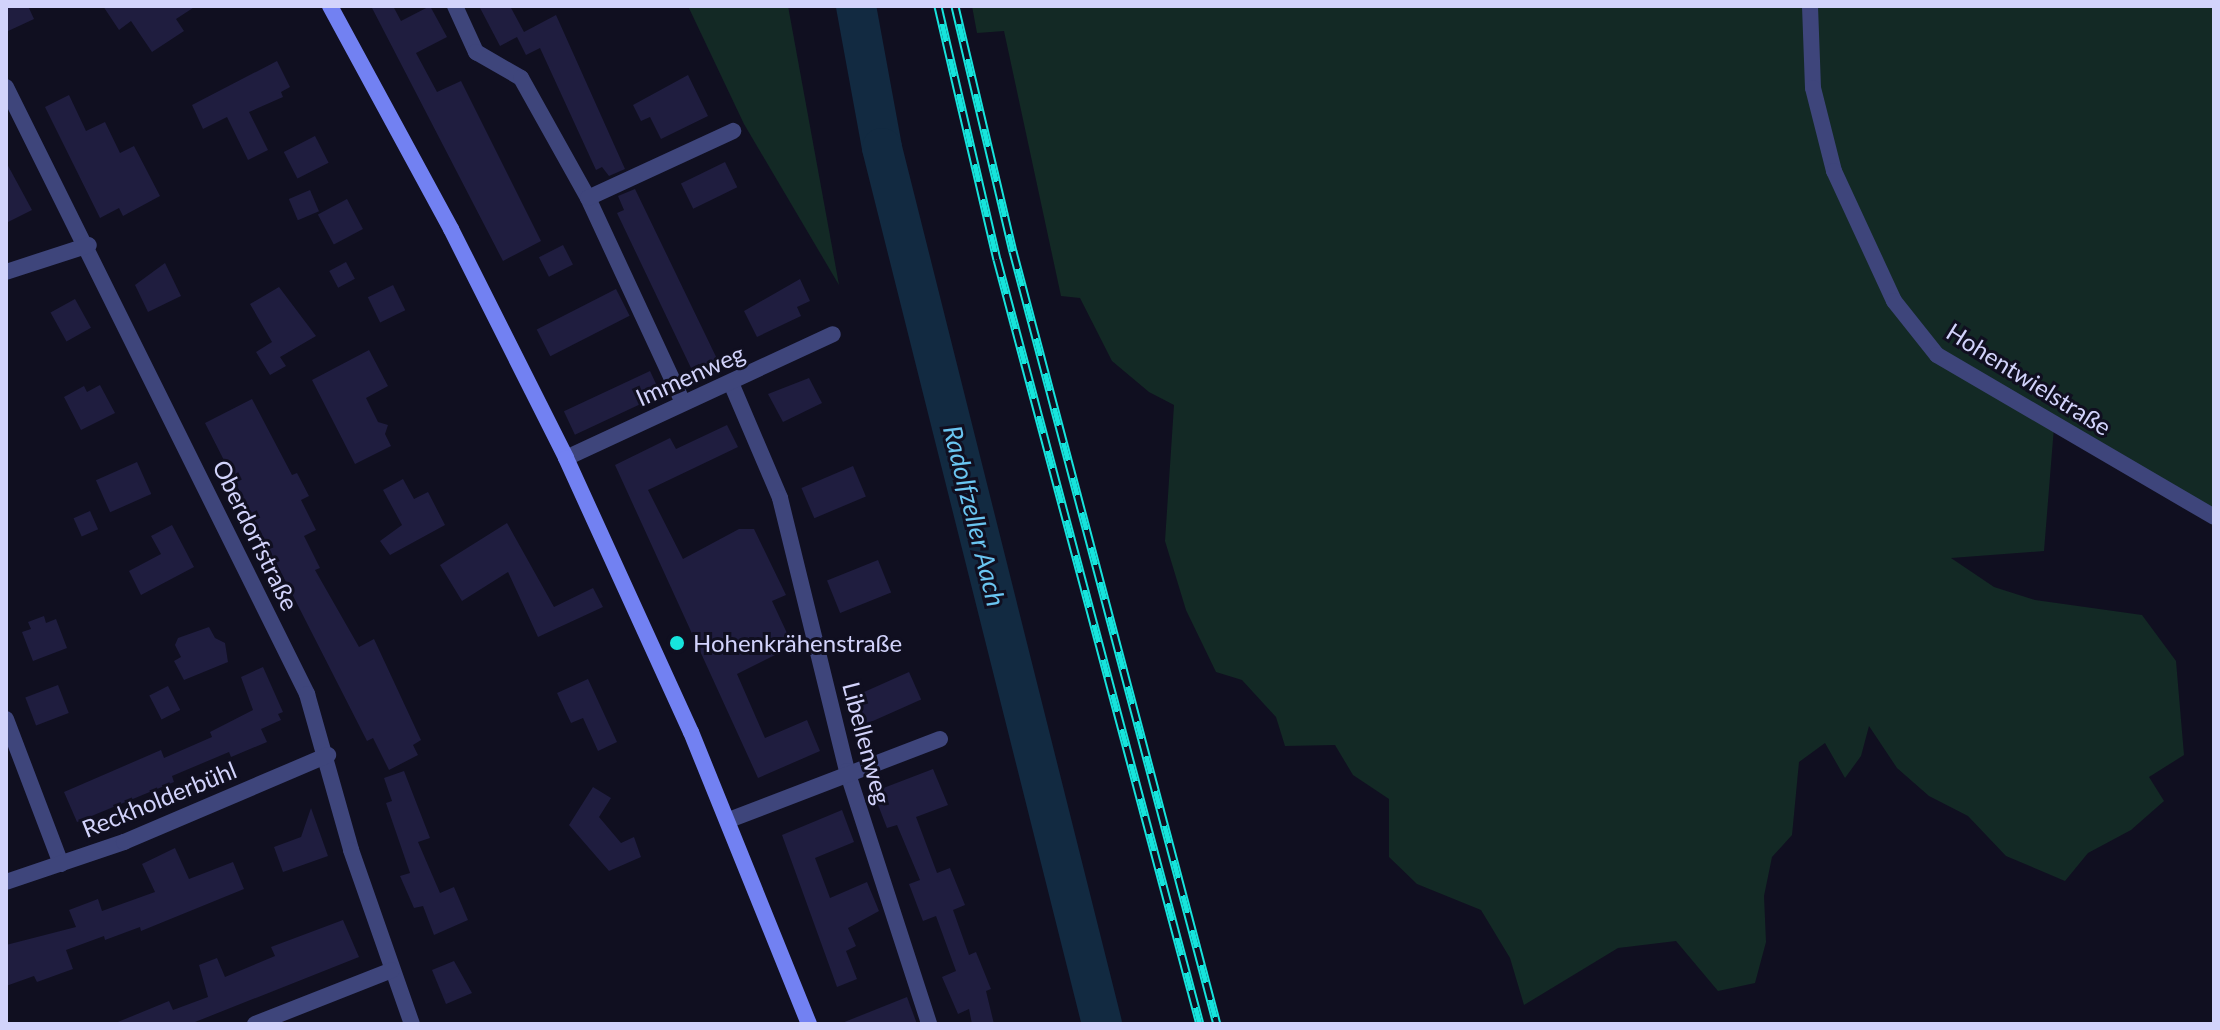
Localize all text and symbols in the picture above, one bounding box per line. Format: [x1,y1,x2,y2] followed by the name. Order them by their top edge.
[1941,317,2117,441] street label: Hohentwielstraße
[631,338,749,412] street label: Immenweg
[936,422,1012,610] water label: Radolfzeller Aach
[207,455,305,615] street label: Oberdorfstraße
[693,629,902,657] place label: Hohenkrähenstraße
[668,634,686,652] marker: Hohenkrähenstraße
[837,679,897,807] street label: Libellenweg
[78,755,240,843] street label: Reckholderbühl

